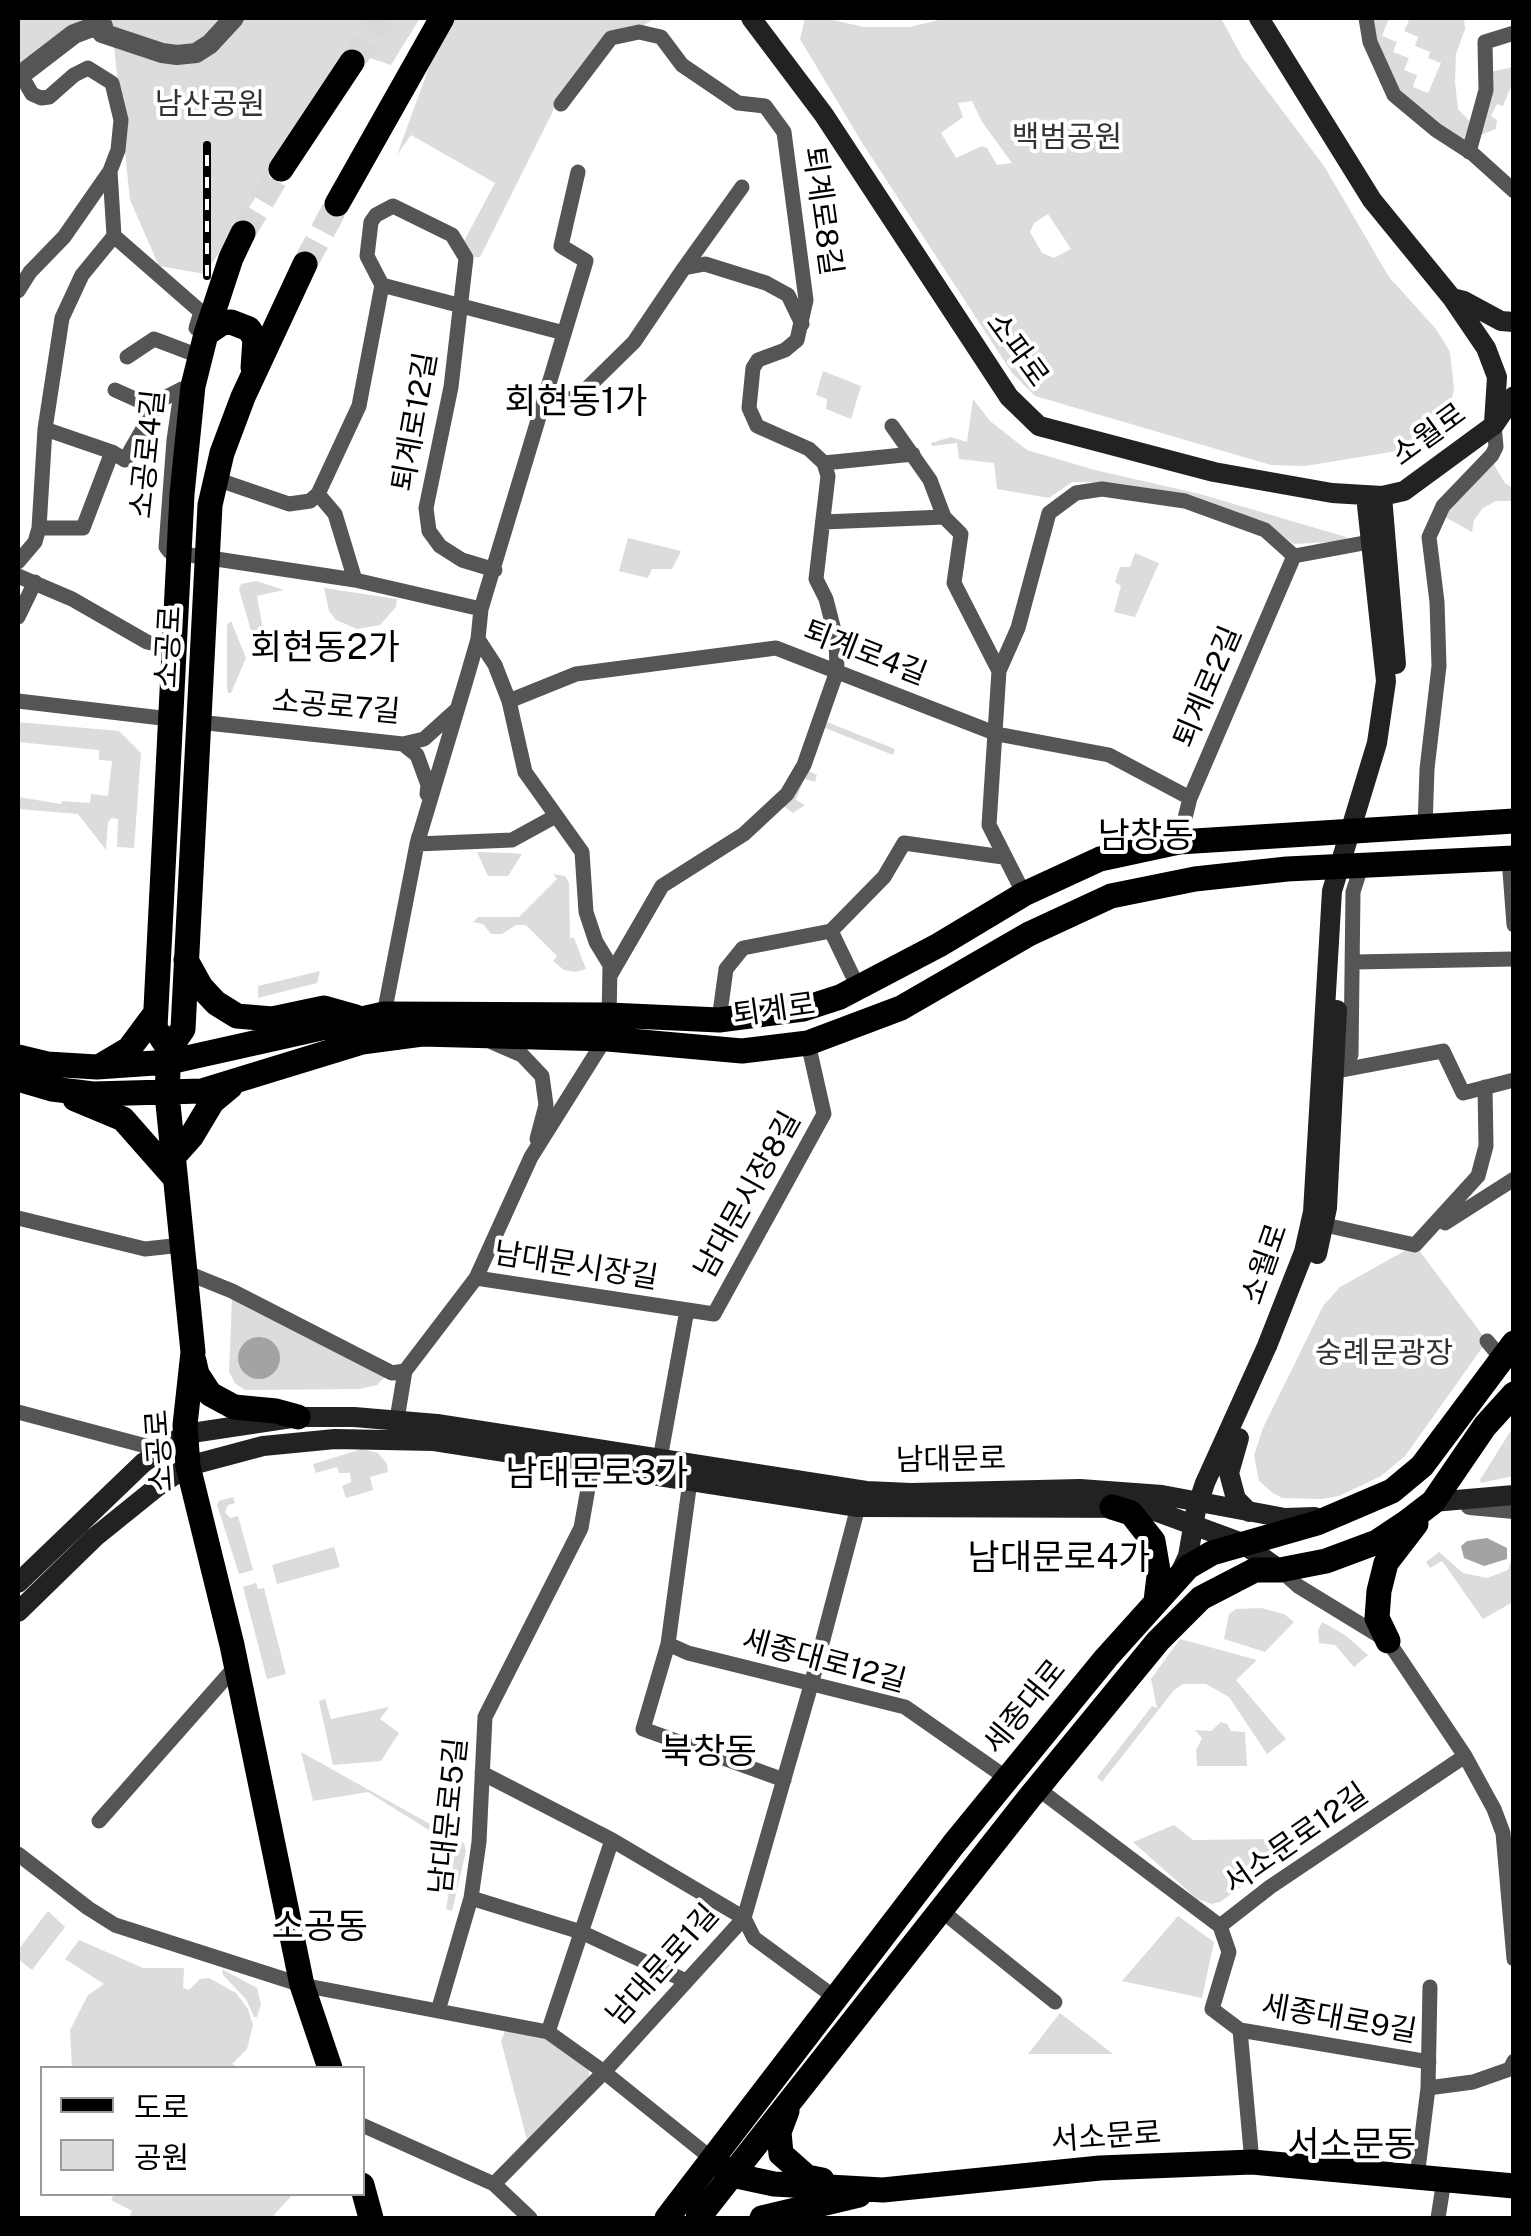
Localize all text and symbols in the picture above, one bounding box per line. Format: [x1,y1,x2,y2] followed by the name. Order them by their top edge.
[155,87,265,123] park label: 남산공원
[1012,120,1122,156] park label: 백범공원
[795,144,849,278] street label: 퇴계로8길
[978,306,1056,394] street label: 소파로
[385,350,445,494] street label: 퇴계로12길
[504,381,648,423] district label: 회현동1가
[123,388,173,520] street label: 소공로4길
[1385,396,1473,474] street label: 소월로
[149,605,189,689] street label: 소공로
[798,613,932,693] street label: 퇴계로4길
[1166,621,1250,753] street label: 퇴계로2길
[250,627,400,669] district label: 회현동2가
[270,683,402,731] street label: 소공로7길
[1098,815,1194,857] district label: 남창동
[730,986,818,1034] street label: 퇴계로
[687,1105,809,1285] street label: 남대문시장8길
[1235,1219,1295,1309] street label: 소월로
[491,1235,661,1297] street label: 남대문시장길
[1315,1336,1453,1372] park label: 숭례문광장
[139,1408,181,1494] street label: 소공로
[895,1441,1007,1479] street label: 남대문로
[505,1453,689,1495] district label: 남대문로3가
[968,1537,1150,1579] district label: 남대문로4가
[738,1622,910,1700] street label: 세종대로12길
[976,1653,1074,1761] street label: 세종대로
[661,1731,757,1773] district label: 북창동
[423,1736,475,1896] street label: 남대문로5길
[1217,1776,1375,1902] street label: 서소문로12길
[599,1897,727,2033] street label: 남대문로1길
[272,1906,368,1948] district label: 소공동
[1259,1988,1419,2050] street label: 세종대로9길
[40,2066,365,2196] legend
[134,2089,189,2125] text: 도로
[1050,2115,1162,2159] street label: 서소문로
[1288,2124,1416,2166] district label: 서소문동
[134,2139,189,2175] text: 공원

